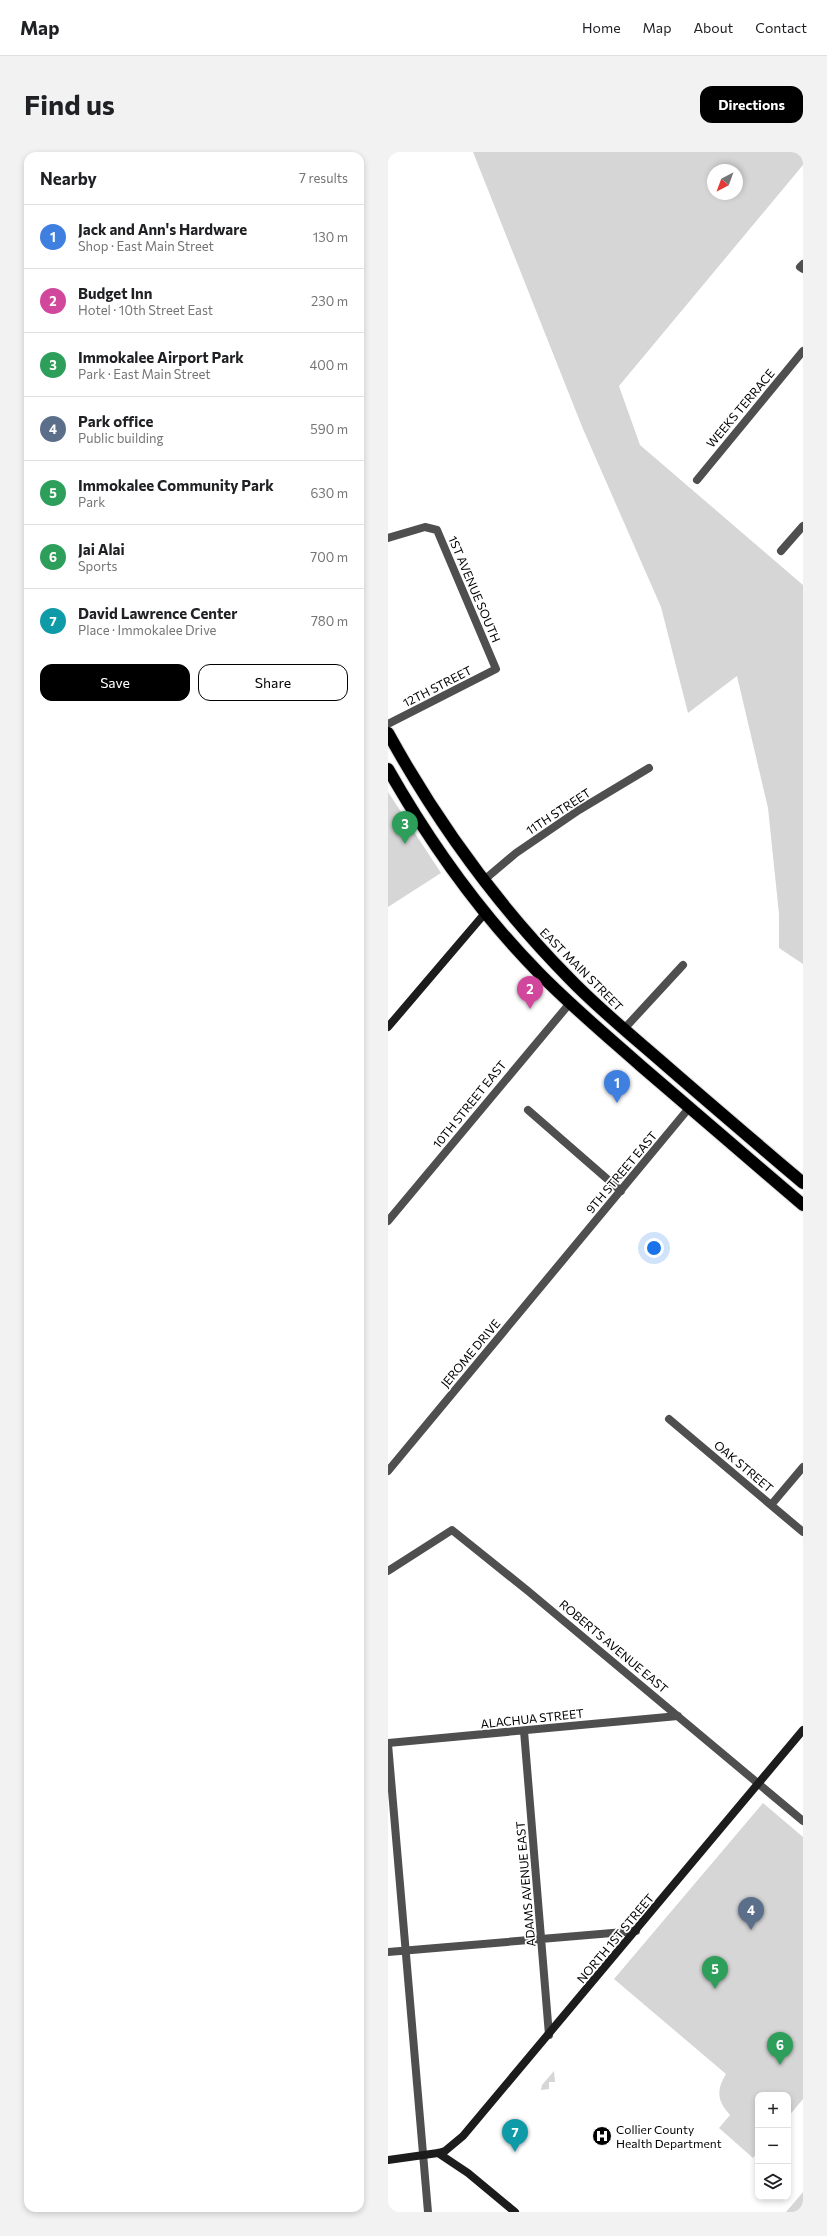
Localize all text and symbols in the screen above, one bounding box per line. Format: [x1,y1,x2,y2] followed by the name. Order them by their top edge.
[20,16,59,39] text: Map
[582,19,621,36] text: Home
[643,19,671,36] text: Map
[693,19,733,36] text: About
[755,19,807,36] text: Contact
[700,86,803,123] button: Directions
[24,87,115,121] text: Find us
[707,164,743,200] north arrow
[40,168,97,189] text: Nearby
[299,170,348,186] text: 7 results
[78,220,247,238] text: Jack and Ann's Hardware
[50,229,56,245] text: 1
[313,229,348,245] text: 130 m
[78,238,214,254] text: Shop · East Main Street
[78,284,152,302] text: Budget Inn
[49,293,57,309] text: 2
[311,293,348,309] text: 230 m
[78,302,213,318] text: Hotel · 10th Street East
[78,348,244,366] text: Immokalee Airport Park
[49,357,57,373] text: 3
[309,357,348,373] text: 400 m
[78,366,211,382] text: Park · East Main Street
[703,366,777,450] street label: WEEKS TERRACE
[78,412,153,430] text: Park office
[49,421,57,437] text: 4
[310,421,348,437] text: 590 m
[78,430,164,446] text: Public building
[78,476,274,494] text: Immokalee Community Park
[49,485,57,501] text: 5
[310,485,348,501] text: 630 m
[78,494,105,510] text: Park
[446,534,504,644] street label: 1ST AVENUE SOUTH
[78,540,125,558] text: Jai Alai
[49,549,57,565] text: 6
[310,549,348,565] text: 700 m
[78,558,118,574] text: Sports
[78,604,237,622] text: David Lawrence Center
[49,613,57,629] text: 7
[311,613,348,629] text: 780 m
[78,622,216,638] text: Place · Immokalee Drive
[400,663,474,709] street label: 12TH STREET
[40,664,190,701] button: Save
[198,664,348,701] button: Share
[523,785,593,837] street label: 11TH STREET
[392,811,418,844] pin: 3
[538,925,627,1014] street label: EAST MAIN STREET
[517,976,543,1009] pin: 2
[429,1057,509,1151] street label: 10TH STREET EAST
[604,1070,630,1103] pin: 1
[583,1128,660,1216] street label: 9TH STREET EAST
[644,1238,664,1258] your location
[437,1316,503,1391] street label: JEROME DRIVE
[712,1437,777,1495] street label: OAK STREET
[557,1596,671,1696] street label: ROBERTS AVENUE EAST
[480,1706,585,1730] street label: ALACHUA STREET
[513,1820,537,1947] street label: ADAMS AVENUE EAST
[574,1890,657,1985] street label: NORTH 1ST STREET
[738,1897,764,1930] pin: 4
[702,1956,728,1989] pin: 5
[767,2032,793,2065] pin: 6
[755,2092,791,2200] map controls
[755,2092,791,2128] button: +
[502,2119,528,2152] pin: 7
[616,2122,722,2150] place label: Collier County Health Department
[591,2125,613,2147] hospital icon: Collier County Health Department
[755,2128,791,2164] button: −
[755,2164,791,2200] button: layers

